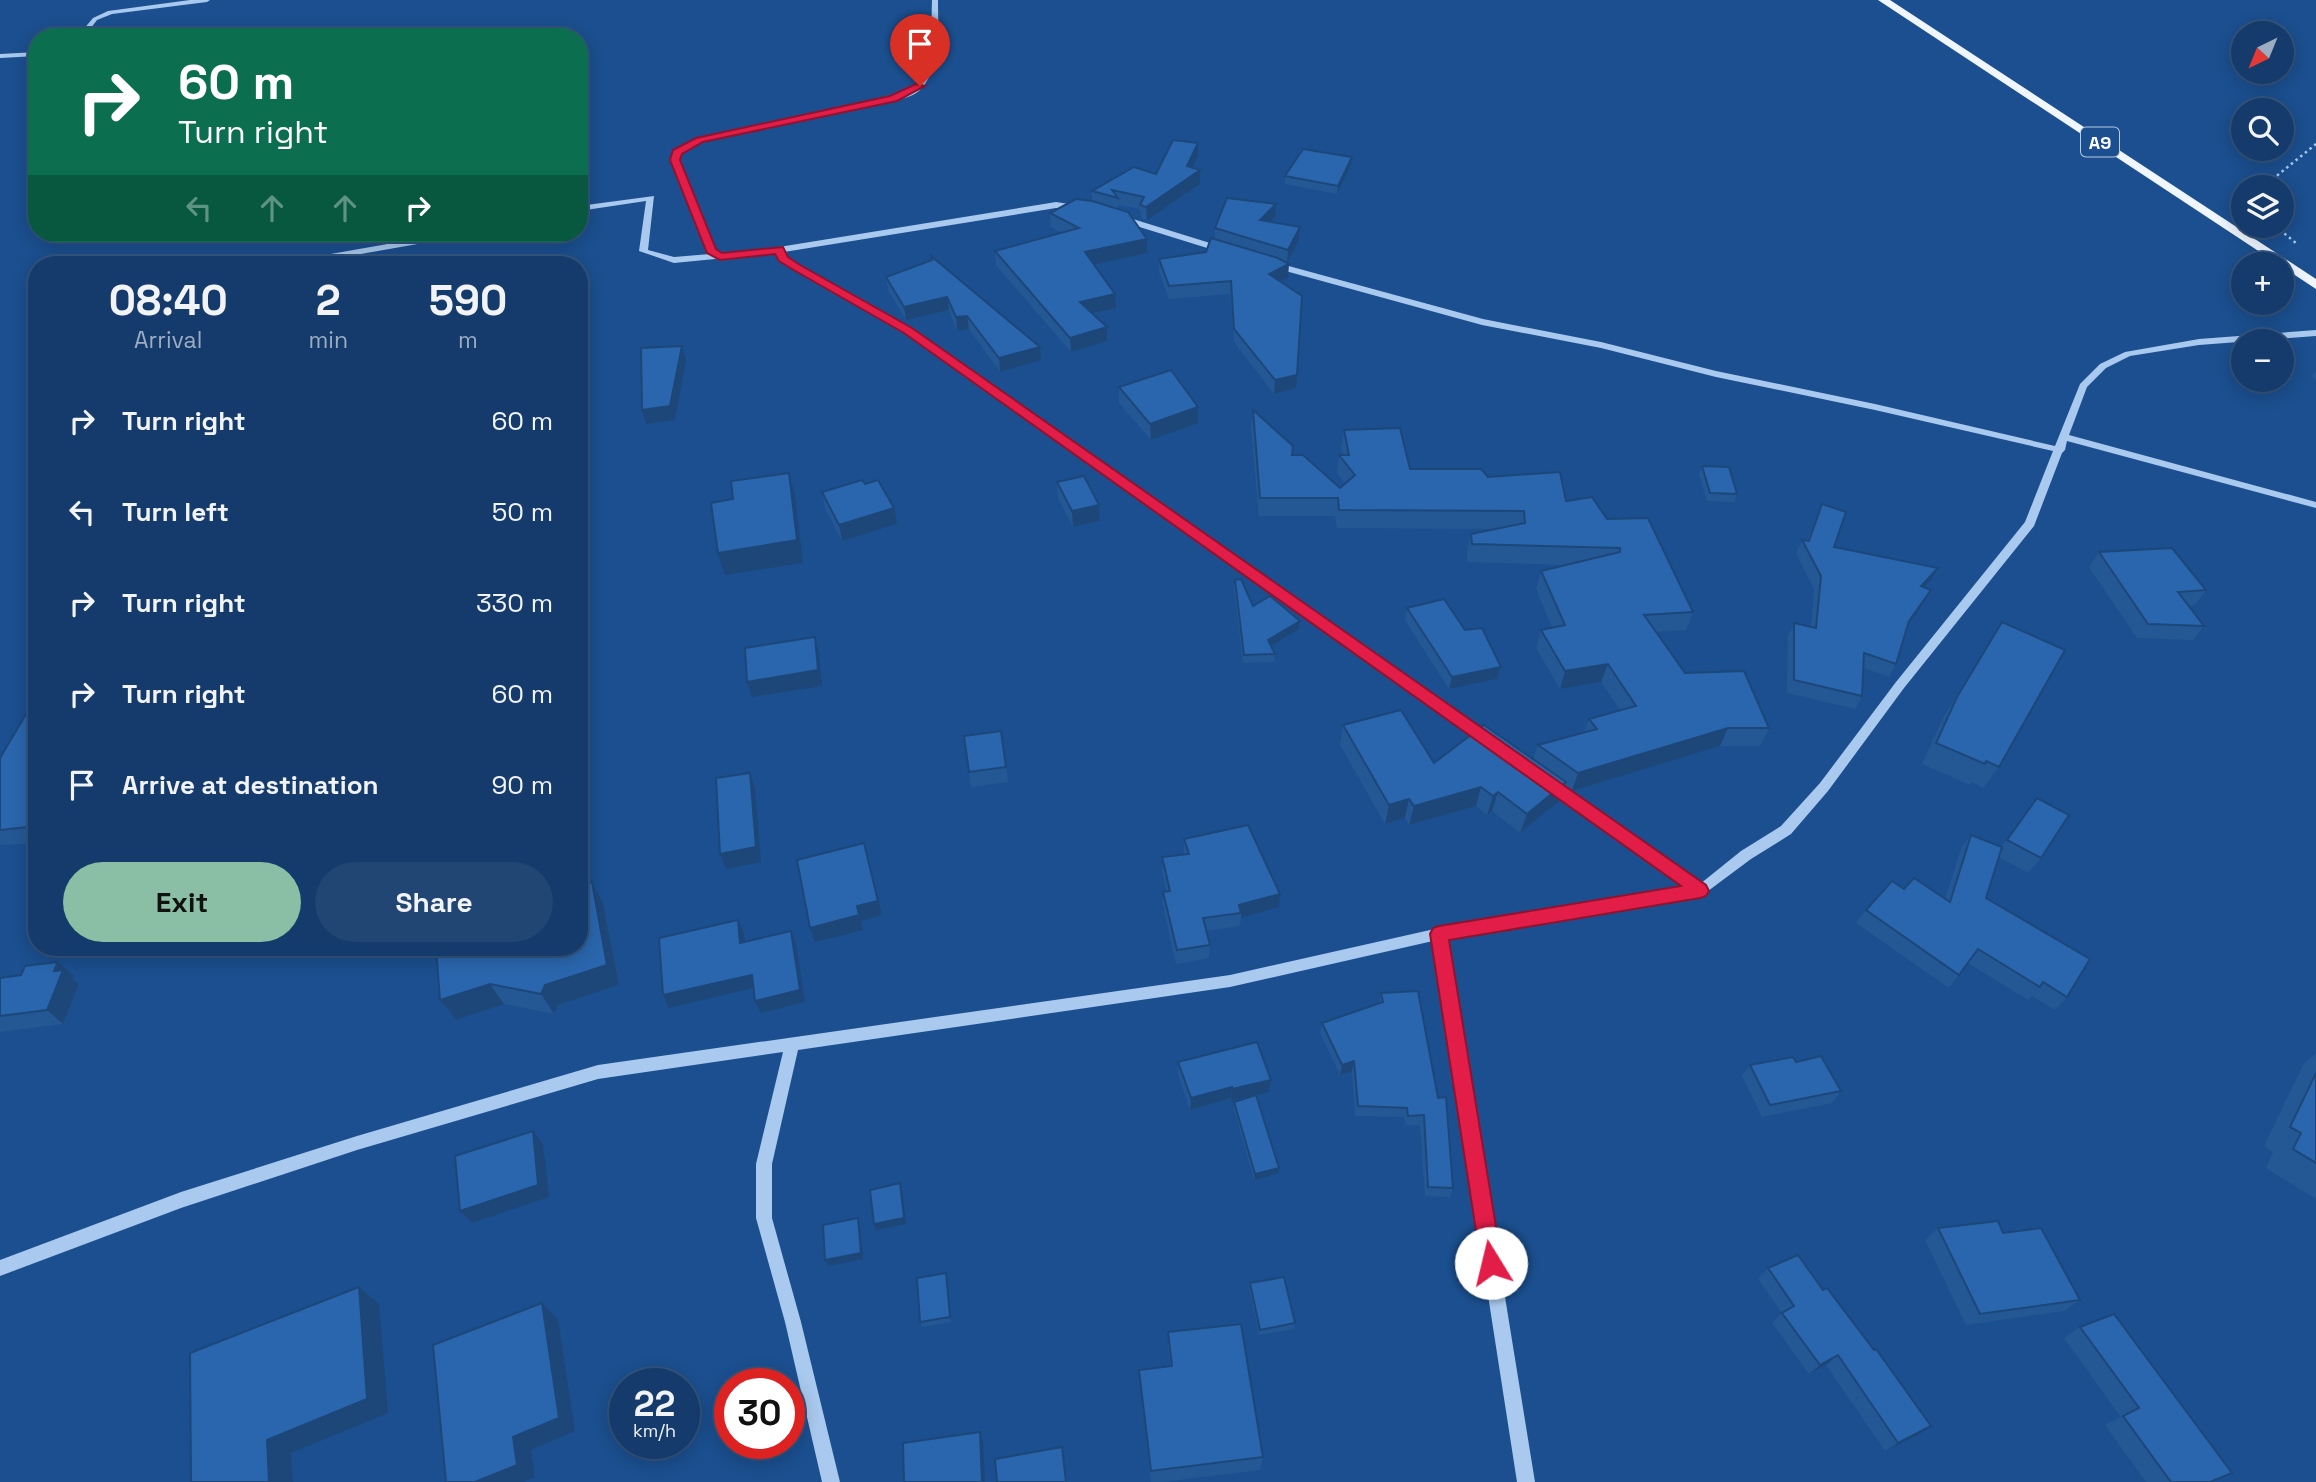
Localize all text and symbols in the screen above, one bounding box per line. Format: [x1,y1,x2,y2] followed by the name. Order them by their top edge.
[890,14,950,86] pin
[2231,21,2294,84] north arrow
[2231,21,2294,392] map controls
[901,25,939,63] icon: arrive
[178,51,294,113] text: 60 m
[63,56,154,147] icon: right
[2231,98,2294,161] button: search
[178,112,328,152] text: Turn right
[2081,127,2119,156] road number: A9
[2231,175,2294,238] button: layers
[180,189,218,227] icon: left
[253,189,291,227] icon: ahead
[326,189,364,227] icon: ahead
[399,189,437,227] icon: right
[2231,252,2294,315] button: +
[109,274,228,327] text: 08:40
[316,274,341,327] text: 2
[429,274,507,327] text: 590
[134,325,202,355] text: Arrival
[308,325,348,355] text: min
[458,325,478,355] text: m
[2231,329,2294,392] button: −
[63,402,101,440] icon: right
[122,404,246,438] text: Turn right
[491,404,553,438] text: 60 m
[63,493,101,531] icon: left
[122,495,229,529] text: Turn left
[492,495,553,529] text: 50 m
[63,584,101,622] icon: right
[122,586,246,620] text: Turn right
[476,586,553,620] text: 330 m
[63,675,101,713] icon: right
[122,677,246,711] text: Turn right
[491,677,553,711] text: 60 m
[63,766,101,804] icon: arrive
[122,768,379,802] text: Arrive at destination
[491,768,553,802] text: 90 m
[63,862,301,942] button: Exit
[315,862,553,942] button: Share
[1454,1226,1528,1300] position arrow
[714,1368,805,1459] speed limit sign: 30
[634,1382,675,1426] text: 22
[633,1419,676,1442] text: km/h

